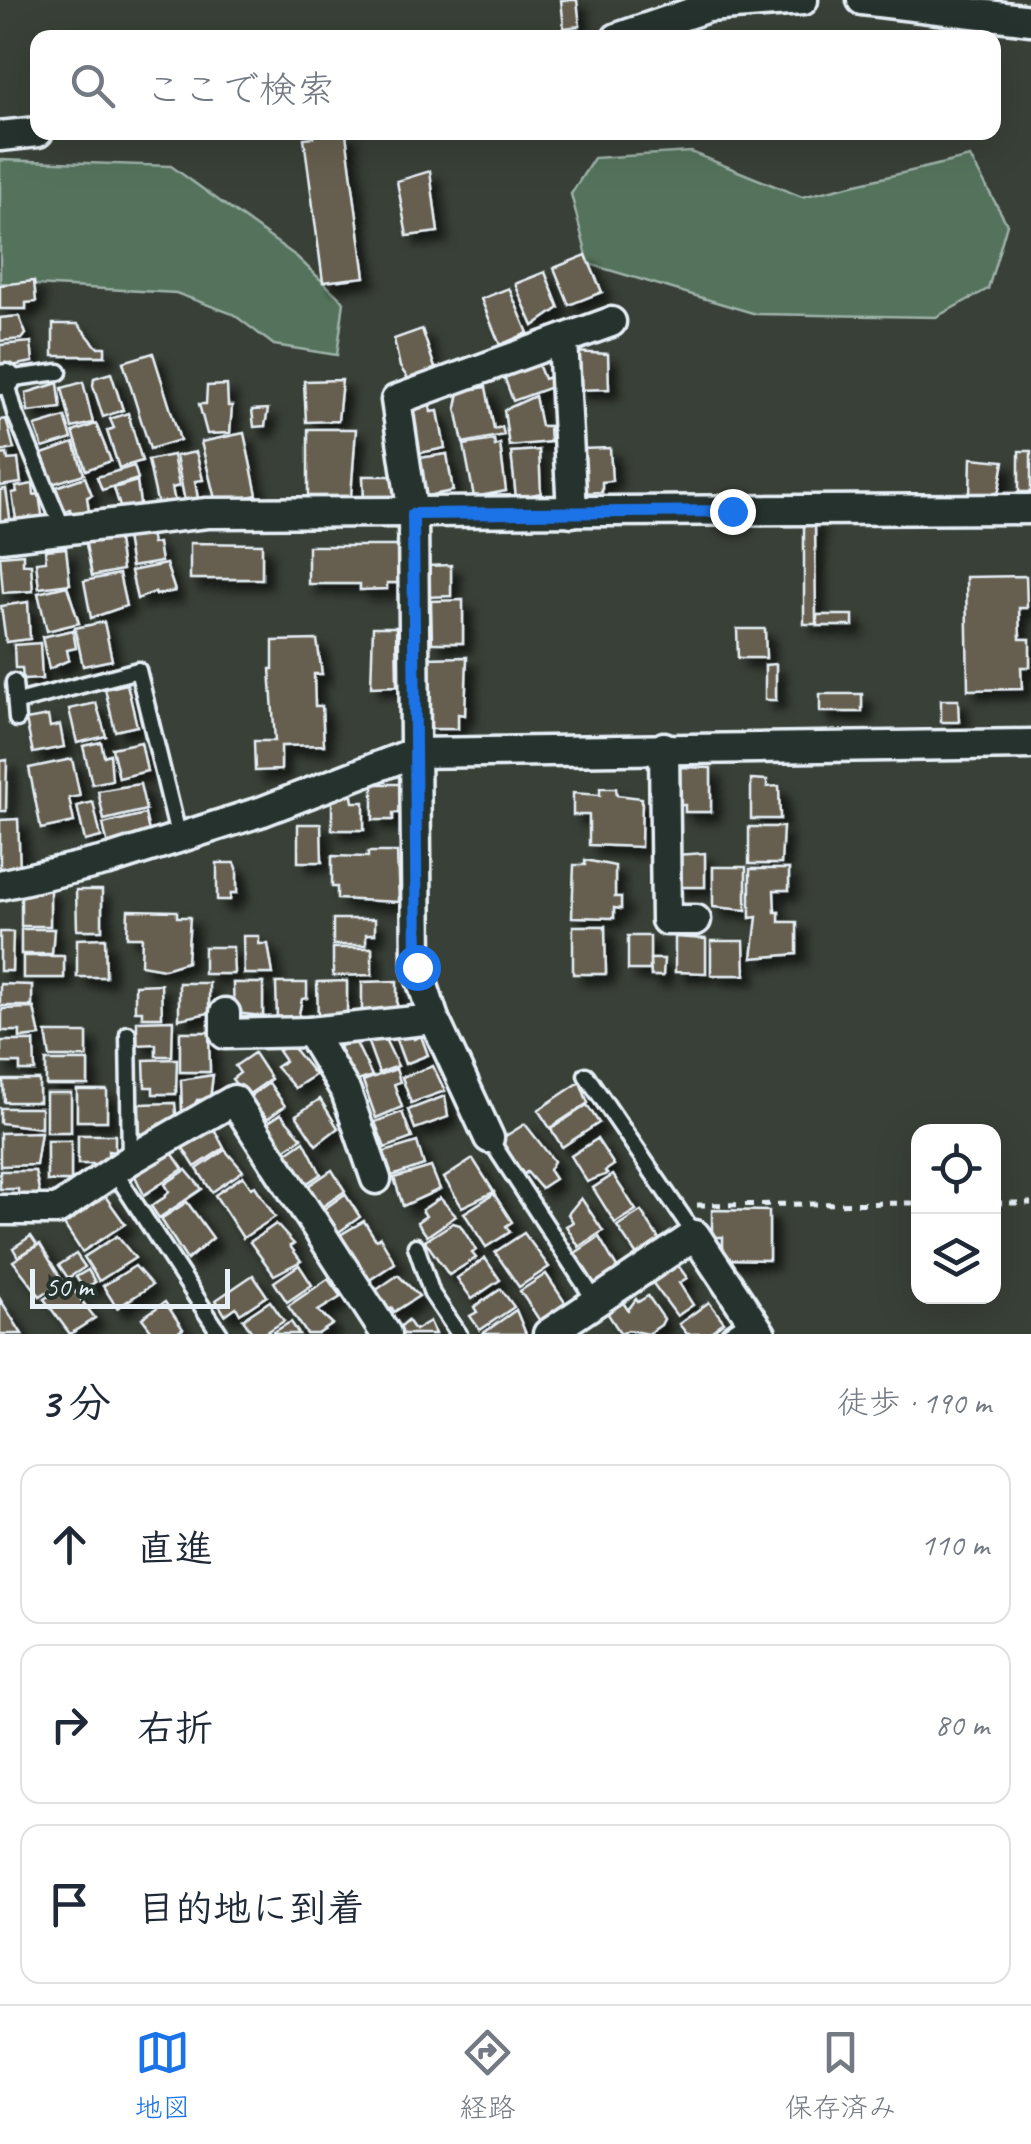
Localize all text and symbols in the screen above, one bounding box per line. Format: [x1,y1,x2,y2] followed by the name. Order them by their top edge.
[30,30,1001,140] search box
[65,58,120,113] icon: search
[145,66,335,113] text: ここで検索
[710,489,756,535] route end
[395,945,441,991] route start
[911,1124,1001,1304] map controls
[911,1124,1001,1214] button: locate
[911,1214,1001,1304] button: layers
[30,1264,230,1308] scale bar
[45,1269,93,1304] text: 50 m
[40,1377,111,1430] text: 3 分
[837,1382,991,1423] text: 徒歩 · 190 m
[42,1517,97,1572] icon: ahead
[920,1524,989,1565] text: 110 m
[137,1525,213,1572] text: 直進
[42,1697,97,1752] icon: right
[935,1704,989,1745] text: 80 m
[137,1705,213,1752] text: 右折
[42,1877,97,1932] icon: arrive
[137,1885,365,1932] text: 目的地に到着
[134,2025,191,2125] tab: 地図
[459,2025,516,2125] tab: 経路
[784,2025,897,2125] tab: 保存済み

